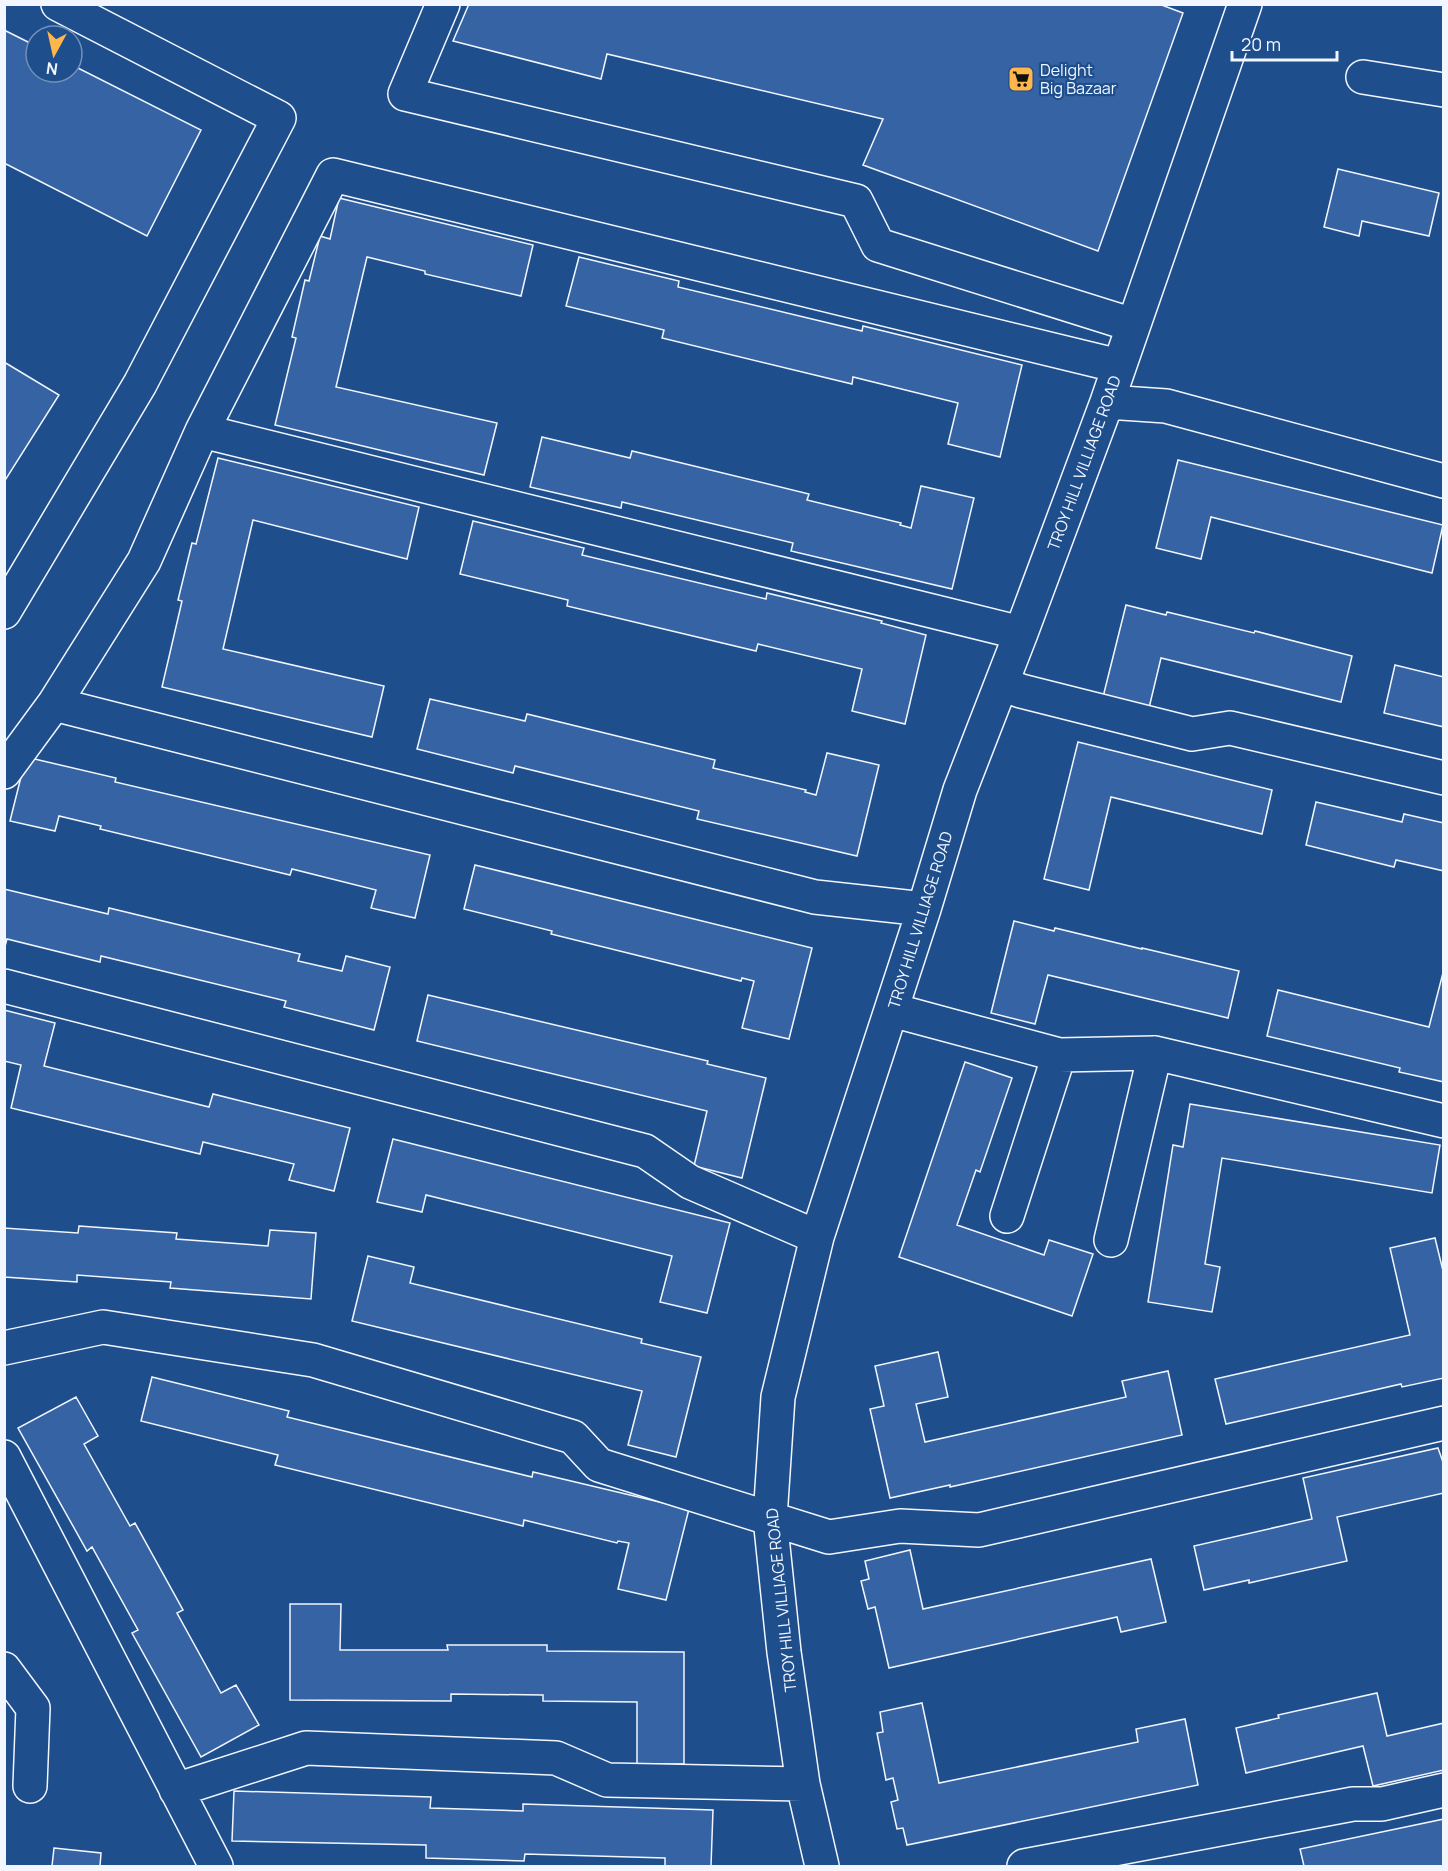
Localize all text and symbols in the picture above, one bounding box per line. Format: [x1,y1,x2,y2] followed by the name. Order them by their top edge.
[24,24,84,84] north arrow
[1232,24,1337,62] scale bar
[1241,32,1281,56] text: 20 m
[45,57,59,81] text: N
[1040,59,1117,99] place label: Delight Big Bazaar
[1006,64,1036,94] supermarket icon: Delight Big Bazaar
[1042,372,1126,554] street label: TROY HILL VILLIAGE ROAD
[882,828,958,1012] street label: TROY HILL VILLIAGE ROAD
[760,1507,802,1693] street label: TROY HILL VILLIAGE ROAD

